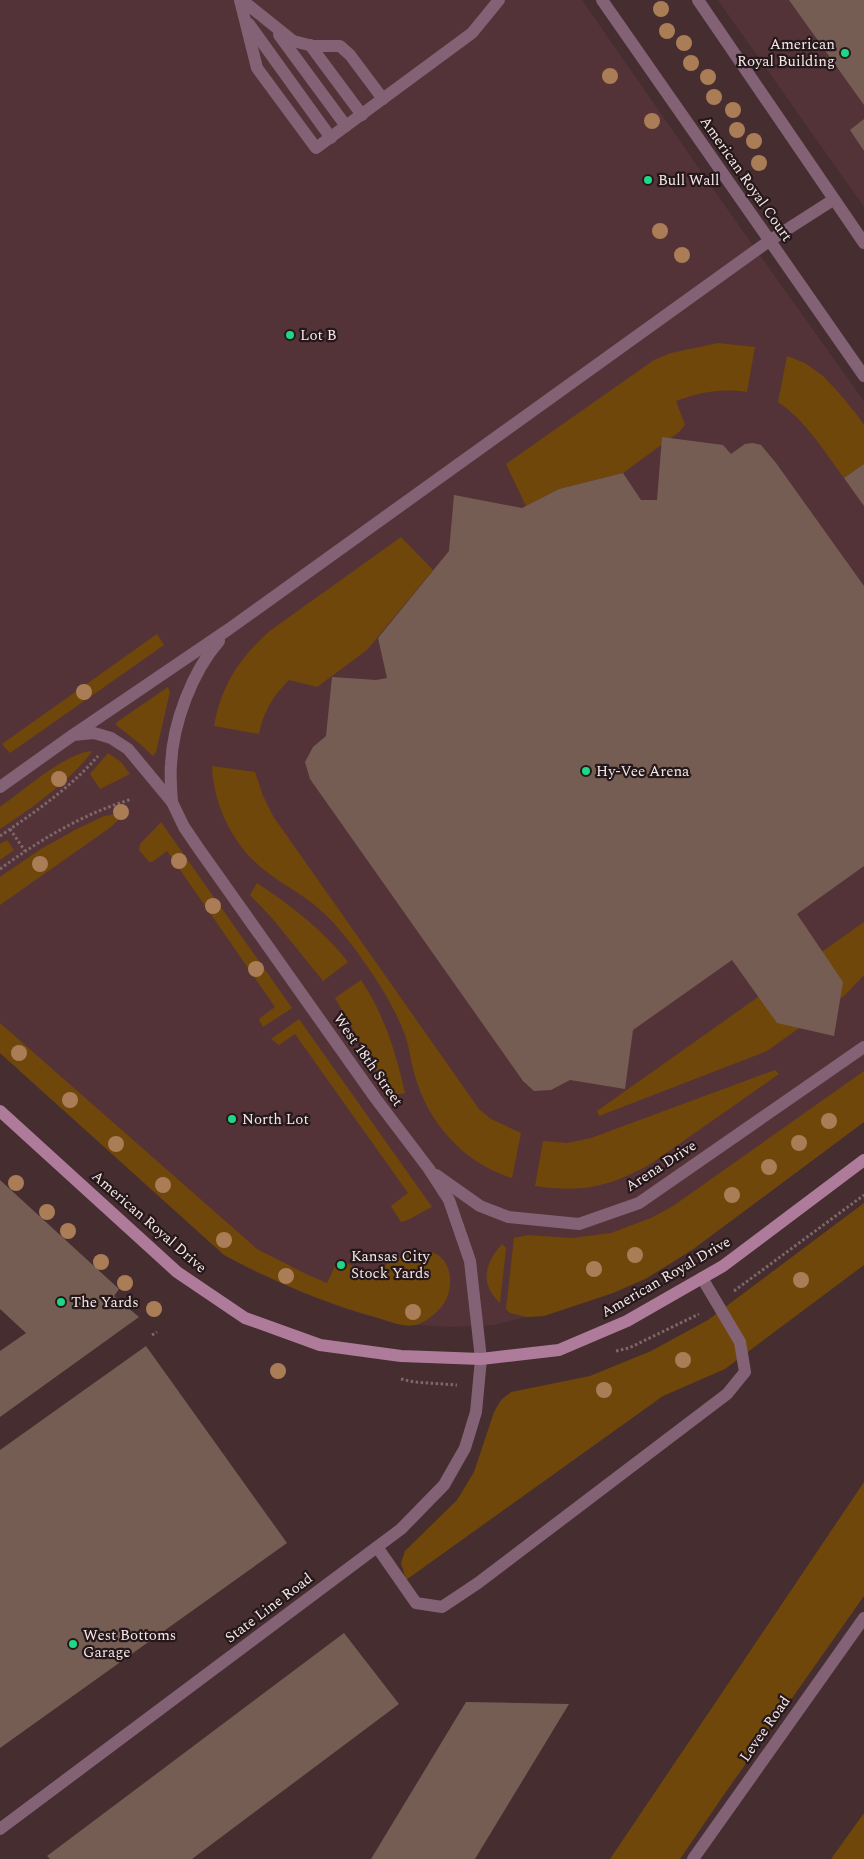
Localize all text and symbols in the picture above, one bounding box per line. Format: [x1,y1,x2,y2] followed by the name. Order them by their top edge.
[737,33,835,73] place label: American Royal Building
[839,47,851,59] marker: American Royal Building
[694,112,798,246] street label: American Royal Court
[658,169,719,192] place label: Bull Wall
[642,174,654,186] marker: Bull Wall
[300,324,337,347] place label: Lot B
[284,329,296,341] marker: Lot B
[596,760,690,783] place label: Hy-Vee Arena
[580,765,592,777] marker: Hy-Vee Arena
[327,1009,409,1111] street label: West 18th Street
[242,1108,309,1131] place label: North Lot
[226,1113,238,1125] marker: North Lot
[621,1134,701,1198] street label: Arena Drive
[86,1165,212,1279] street label: American Royal Drive
[597,1230,735,1324] street label: American Royal Drive
[351,1245,430,1285] place label: Kansas City Stock Yards
[335,1259,347,1271] marker: Kansas City Stock Yards
[71,1291,139,1314] place label: The Yards
[55,1296,67,1308] marker: The Yards
[220,1567,318,1649] street label: State Line Road
[83,1624,176,1664] place label: West Bottoms Garage
[67,1638,79,1650] marker: West Bottoms Garage
[734,1691,796,1767] street label: Levee Road

